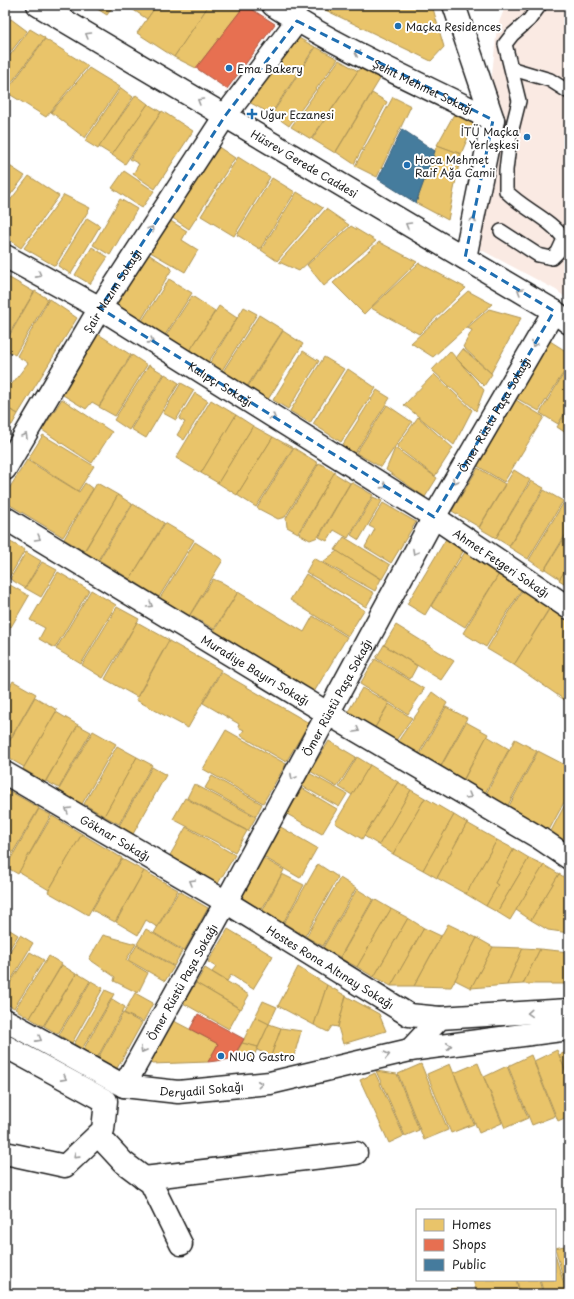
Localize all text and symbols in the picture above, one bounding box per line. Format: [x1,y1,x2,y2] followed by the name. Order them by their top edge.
[406,18,501,35] place label: Maçka Residences
[393,21,403,31] marker: Maçka Residences
[85,32,92,39] one-way arrow
[354,50,361,58] one-way arrow
[370,54,477,118] street label: Şehit Mehmet Sokağı
[237,60,303,77] place label: Ema Bakery
[224,63,234,73] marker: Ema Bakery
[197,99,204,106] one-way arrow
[260,106,334,123] place label: Uğur Eczanesi
[247,109,257,119] marker: Uğur Eczanesi
[461,123,519,153] place label: İTÜ Maçka Yerleşkesi
[248,125,361,201] street label: Hüsrev Gerede Caddesi
[522,132,532,142] marker: İTÜ Maçka Yerleşkesi
[415,151,495,181] place label: Hoca Mehmet Raif Ağa Camii
[402,160,412,170] marker: Hoca Mehmet Raif Ağa Camii
[468,217,477,223] one-way arrow
[405,222,412,229] one-way arrow
[146,227,153,234] one-way arrow
[79,245,145,336] street label: Şair Nazım Sokağı
[35,270,42,278] one-way arrow
[517,288,524,295] one-way arrow
[147,336,154,343] one-way arrow
[532,340,539,347] one-way arrow
[454,353,534,475] street label: Ömer Rüstü Paşa Sokağı
[185,357,257,410] street label: Kalıpçı Sokağı
[269,412,276,420] one-way arrow
[20,433,27,440] one-way arrow
[452,477,459,484] one-way arrow
[379,481,386,488] one-way arrow
[450,524,553,601] street label: Ahmet Fetgeri Sokağı
[34,533,41,541] one-way arrow
[412,547,420,555] one-way arrow
[146,601,153,608] one-way arrow
[198,630,313,709] street label: Muradiye Bayırı Sokağı
[298,636,375,759] street label: Ömer Rüstü Paşa Sokağı
[353,726,360,733] one-way arrow
[290,772,298,780] one-way arrow
[465,791,472,799] one-way arrow
[65,807,72,814] one-way arrow
[77,810,154,865] street label: Göknar Sokağı
[189,880,196,887] one-way arrow
[142,920,221,1043] street label: Ömer Rüstü Paşa Sokağı
[264,921,398,1013] street label: Hostes Rona Altınay Sokağı
[527,1008,533,1017] one-way arrow
[35,1034,42,1042] one-way arrow
[446,1041,452,1050] one-way arrow
[141,1046,148,1054] one-way arrow
[229,1048,295,1065] place label: NUQ Gastro
[216,1051,226,1061] marker: NUQ Gastro
[384,1052,390,1060] one-way arrow
[60,1073,67,1080] one-way arrow
[159,1077,244,1101] street label: Deryadil Sokağı
[257,1079,263,1088] one-way arrow
[73,1151,80,1158] one-way arrow
[416,1209,556,1281] legend
[452,1215,491,1233] text: Homes
[452,1235,487,1253] text: Shops
[452,1255,486,1273] text: Public

